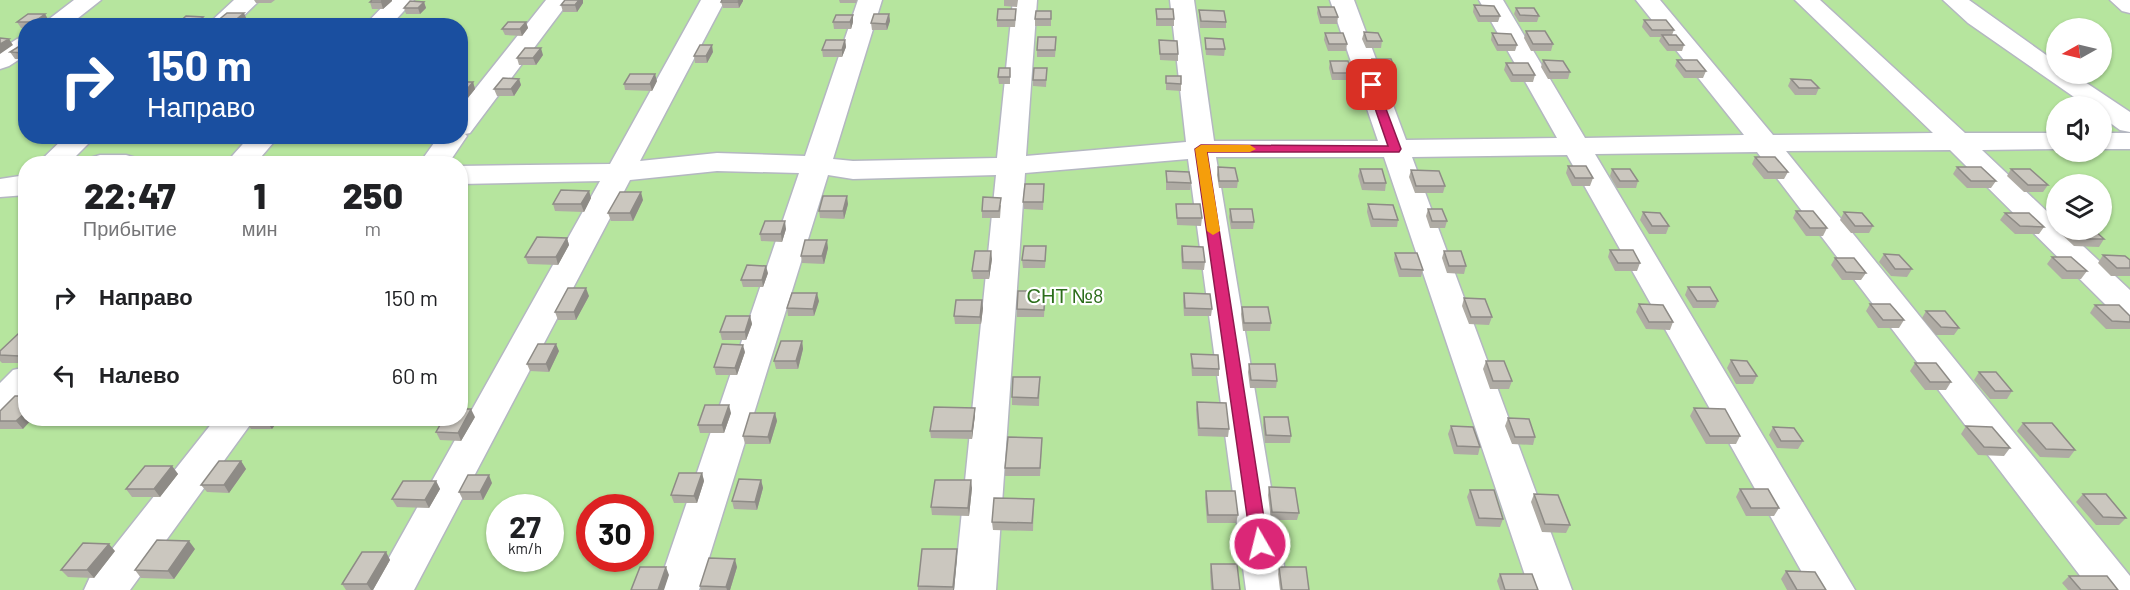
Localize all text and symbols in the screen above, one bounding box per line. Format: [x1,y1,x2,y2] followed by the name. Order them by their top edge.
[2046,18,2112,84] north arrow
[2046,18,2112,240] map controls
[147,39,252,89] text: 150 m
[48,42,126,120] icon: right
[1346,59,1397,110] pin
[1355,68,1388,101] icon: arrive
[147,90,255,122] text: Направо
[2046,96,2112,162] button: sound
[84,173,176,216] text: 22:47
[253,173,266,216] text: 1
[342,173,403,216] text: 250
[2046,174,2112,240] button: layers
[83,216,177,240] text: Прибытие
[242,216,278,240] text: мин
[365,216,381,240] text: m
[48,281,81,314] icon: right
[99,283,193,309] text: Направо
[1027,283,1103,307] park label: СНТ №8
[384,284,438,310] text: 150 m
[48,359,81,392] icon: left
[99,361,180,387] text: Налево
[392,362,438,388] text: 60 m
[576,494,654,572] speed limit sign: 30
[509,508,541,544] text: 27
[1228,512,1292,576] position arrow
[508,539,542,557] text: km/h

